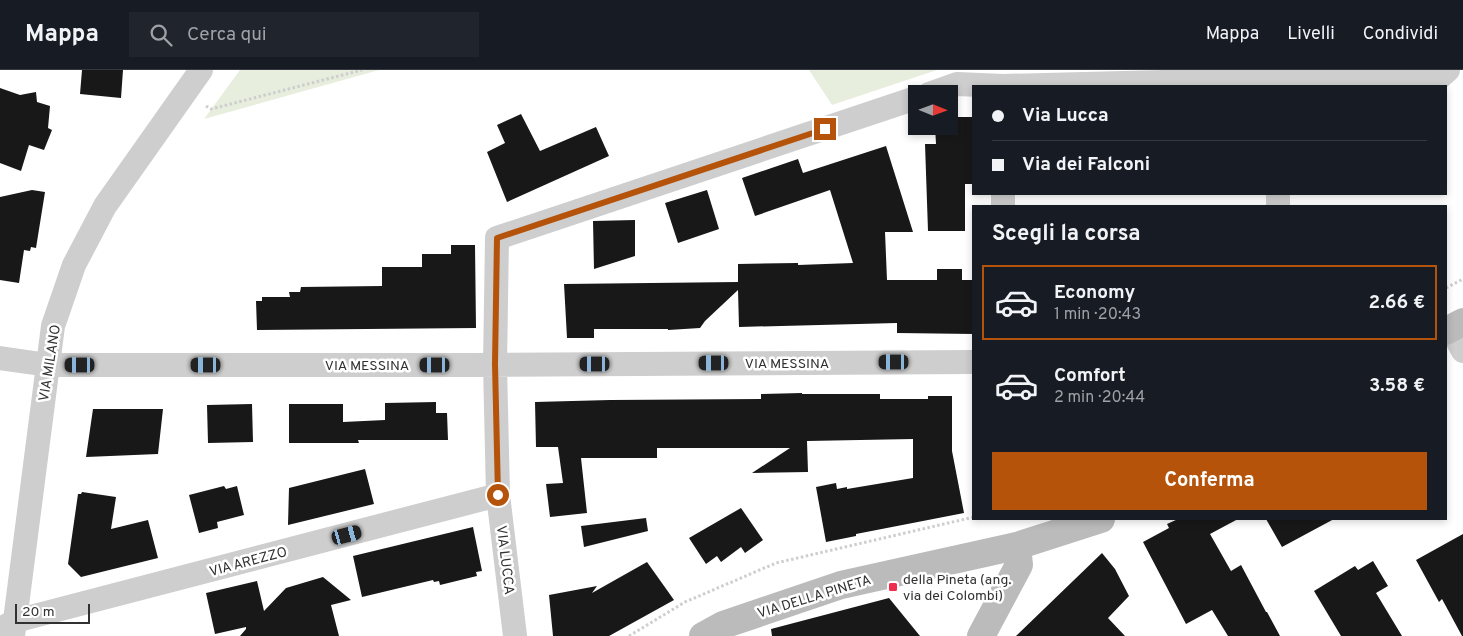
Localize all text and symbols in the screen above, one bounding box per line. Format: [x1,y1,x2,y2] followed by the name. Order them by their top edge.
[129,12,479,57] search box
[25,20,99,50] text: Mappa
[147,21,175,49] icon: search
[187,23,267,47] text: Cerca qui
[1206,23,1259,46] text: Mappa
[1287,23,1335,46] text: Livelli
[1363,23,1438,46] text: Condividi
[908,85,958,135] north arrow
[908,85,958,135] map controls
[1022,104,1109,128] text: Via Lucca
[814,118,836,140] route end
[1022,153,1150,177] text: Via dei Falconi
[992,221,1141,248] text: Scegli la corsa
[994,280,1039,325] icon: car
[1054,281,1135,305] text: Economy
[1369,291,1425,315] text: 2.66 €
[1054,305,1141,325] text: 1 min · 20:43
[36,324,65,403] street label: VIA MILANO
[879,355,909,370] car
[699,356,729,371] car
[745,356,829,373] street label: VIA MESSINA
[580,357,610,372] car
[65,358,95,373] car
[191,358,221,373] car
[325,358,409,375] street label: VIA MESSINA
[420,358,450,373] car
[994,363,1039,408] icon: car
[1054,364,1126,388] text: Comfort
[1369,374,1425,398] text: 3.58 €
[1054,388,1145,408] text: 2 min · 20:44
[992,452,1427,510] button: Conferma
[487,484,509,506] route start
[330,524,363,546] car
[492,525,517,596] street label: VIA LUCCA
[208,544,289,581] street label: VIA AREZZO
[756,572,873,623] street label: VIA DELLA PINETA
[903,572,1012,605] place label: della Pineta (ang. via dei Colombi)
[887,581,899,593] marker: della Pineta (ang. via dei Colombi)
[15,601,90,624] scale bar
[22,604,55,621] text: 20 m

